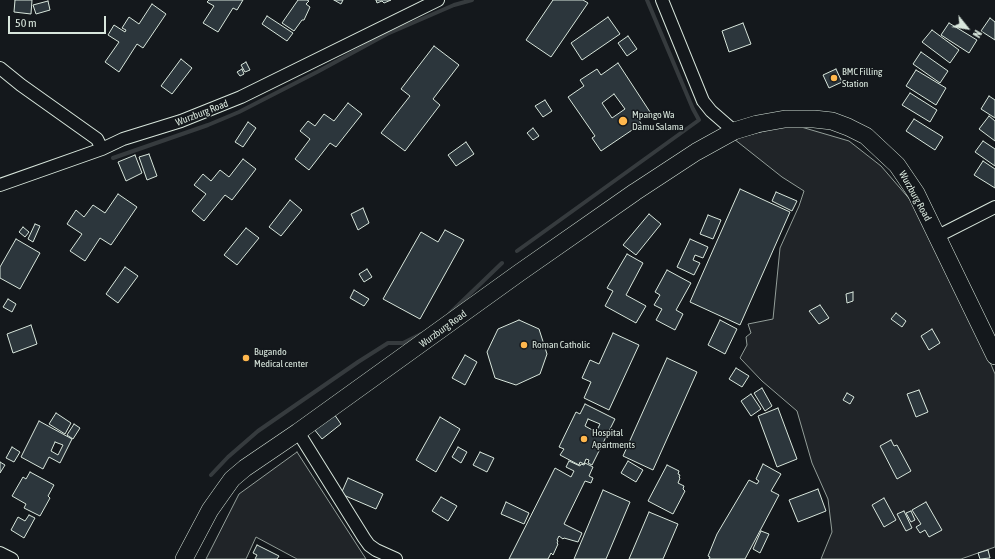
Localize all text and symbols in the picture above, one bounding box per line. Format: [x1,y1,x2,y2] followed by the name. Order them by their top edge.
[10,8,108,34] scale bar
[947,8,987,48] north arrow
[15,16,37,30] text: 50 m
[971,28,984,40] text: N
[842,66,882,90] place label: BMC Filling Station
[829,73,839,83] marker: BMC Filling Station
[174,97,230,129] street label: Wurzburg Road
[632,109,684,132] place label: Mpango Wa Damu Salama
[617,115,629,127] marker: Mpango Wa Damu Salama
[896,169,934,223] street label: Wurzburg Road
[417,308,469,350] street label: Wurzburg Road
[532,339,590,351] place label: Roman Catholic
[519,340,529,350] marker: Roman Catholic
[254,346,308,370] place label: Bugando Medical center
[241,353,251,363] marker: Bugando Medical center
[592,427,635,450] place label: Hospital Apartments
[579,434,589,444] marker: Hospital Apartments

